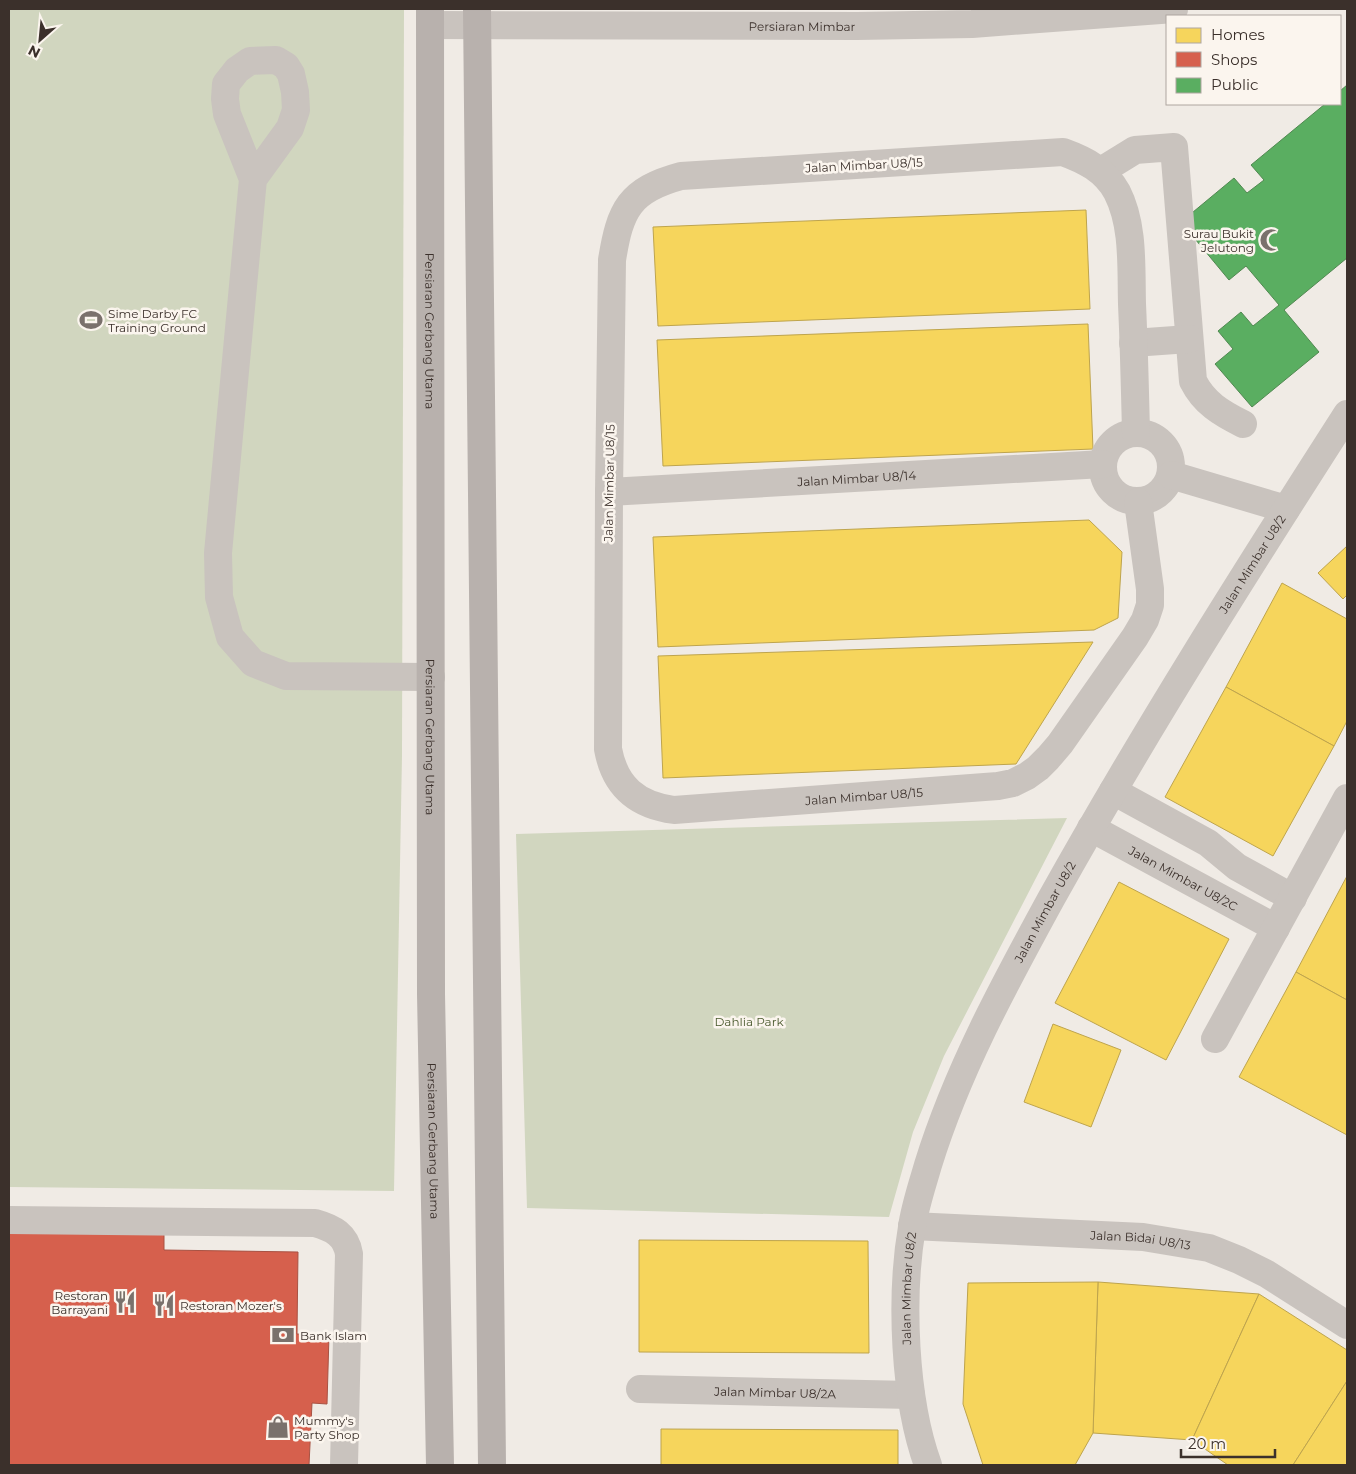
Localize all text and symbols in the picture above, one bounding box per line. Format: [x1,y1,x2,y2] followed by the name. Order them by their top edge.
[15,15,65,65] north arrow
[1166,15,1341,105] legend
[749,18,856,33] street label: Persiaran Mimbar
[1211,25,1265,44] text: Homes
[25,41,43,62] text: N
[1211,50,1257,69] text: Shops
[1211,75,1259,94] text: Public
[804,154,923,176] street label: Jalan Mimbar U8/15
[1184,226,1254,255] place label: Surau Bukit Jelutong
[1258,227,1284,253] mosque icon: Surau Bukit Jelutong
[423,253,438,409] street label: Persiaran Gerbang Utama
[108,306,206,335] place label: Sime Darby FC Training Ground
[78,307,104,333] sports icon: Sime Darby FC Training Ground
[600,424,618,543] street label: Jalan Mimbar U8/15
[796,467,917,489] street label: Jalan Mimbar U8/14
[1215,512,1288,617] street label: Jalan Mimbar U8/2
[423,659,438,815] street label: Persiaran Gerbang Utama
[804,784,924,808] street label: Jalan Mimbar U8/15
[1125,842,1241,914] street label: Jalan Mimbar U8/2C
[1010,858,1078,966] street label: Jalan Mimbar U8/2
[714,1014,784,1029] park label: Dahlia Park
[425,1063,443,1219] street label: Persiaran Gerbang Utama
[1089,1227,1192,1252] street label: Jalan Bidai U8/13
[898,1230,919,1346] street label: Jalan Mimbar U8/2
[51,1288,108,1317] place label: Restoran Barrayani
[112,1289,138,1315] restaurant icon: Restoran Barrayani
[151,1292,177,1318] restaurant icon: Restoran Mozer's
[180,1298,282,1313] place label: Restoran Mozer's
[270,1322,296,1348] bank icon: Bank Islam
[300,1328,367,1343] place label: Bank Islam
[713,1383,836,1401] street label: Jalan Mimbar U8/2A
[294,1413,360,1442] place label: Mummy's Party Shop
[265,1414,291,1440] shop icon: Mummy's Party Shop
[1181,1426,1275,1458] scale bar
[1188,1434,1226,1453] text: 20 m

